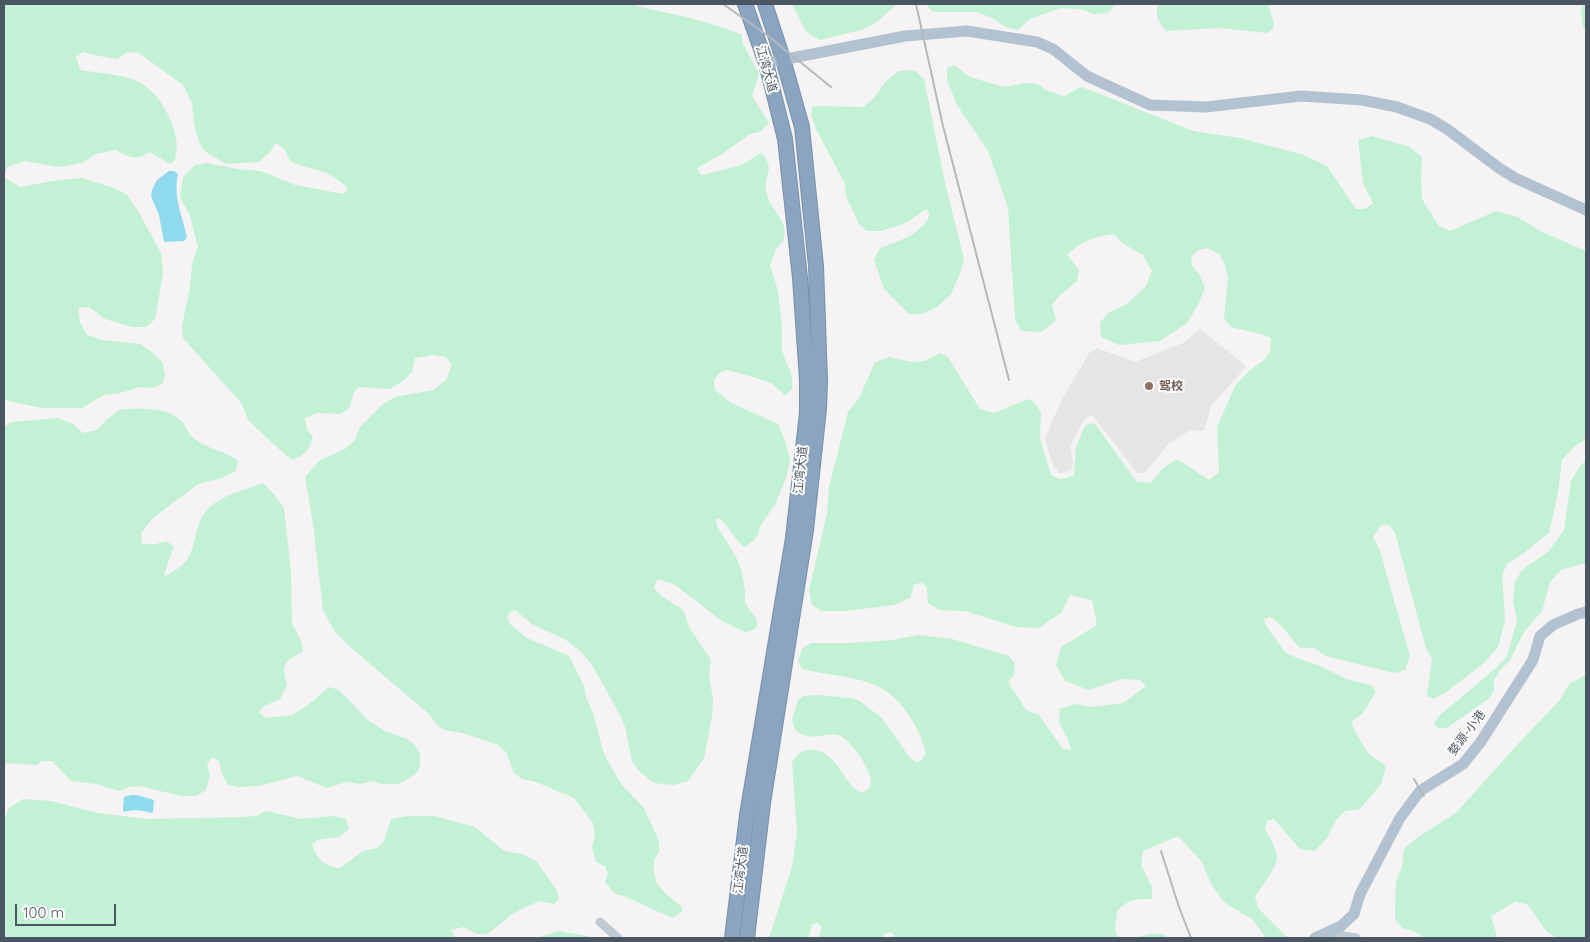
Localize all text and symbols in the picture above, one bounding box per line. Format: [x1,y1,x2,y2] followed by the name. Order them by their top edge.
[752,44,780,94] street label: 江湾大道
[1159,379,1183,393] place label: 驾校
[1143,380,1155,392] marker: 驾校
[791,445,811,495] street label: 江湾大道
[1445,708,1489,758] street label: 婺源-小港
[731,845,751,895] street label: 江湾大道
[18,894,119,926] scale bar
[23,903,64,922] text: 100 m

